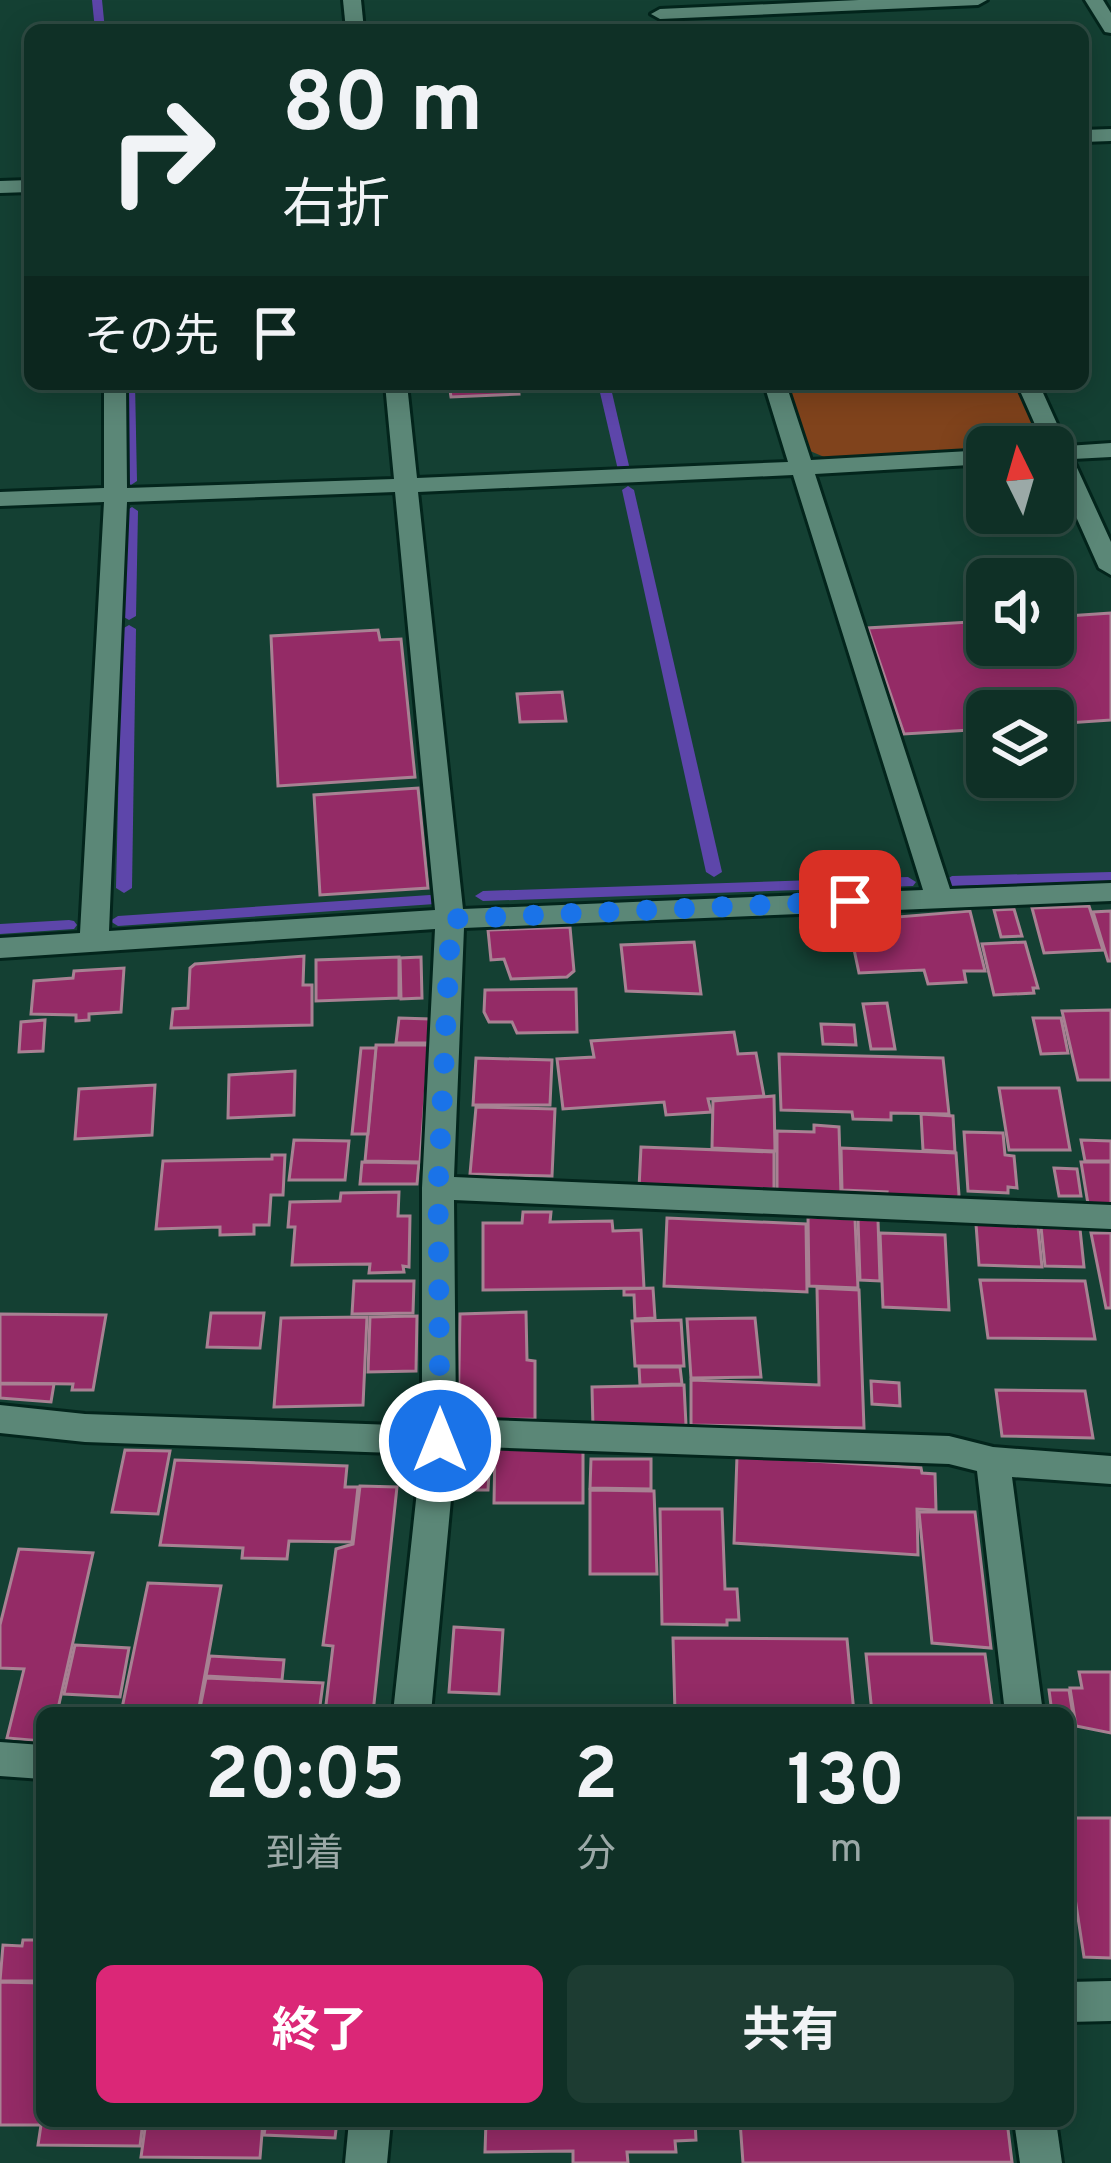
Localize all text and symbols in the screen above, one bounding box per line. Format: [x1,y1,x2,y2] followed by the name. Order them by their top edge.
[282,55,483,161] text: 80 m
[84,72,240,228] icon: right
[282,174,390,243] text: 右折
[243,300,309,366] icon: arrive
[84,311,219,368] text: その先
[966,426,1074,534] north arrow
[966,426,1074,798] map controls
[966,558,1074,666] button: sound
[966,690,1074,798] button: layers
[799,850,901,952] pin
[817,868,883,934] icon: arrive
[377,1378,503,1504] position arrow
[205,1733,405,1825] text: 20:05
[574,1733,618,1825] text: 2
[787,1739,905,1831] text: 130
[829,1827,863,1876] text: m
[266,1832,344,1881] text: 到着
[576,1832,616,1881] text: 分
[96,1965,543,2103] button: 終了
[567,1965,1014,2103] button: 共有

